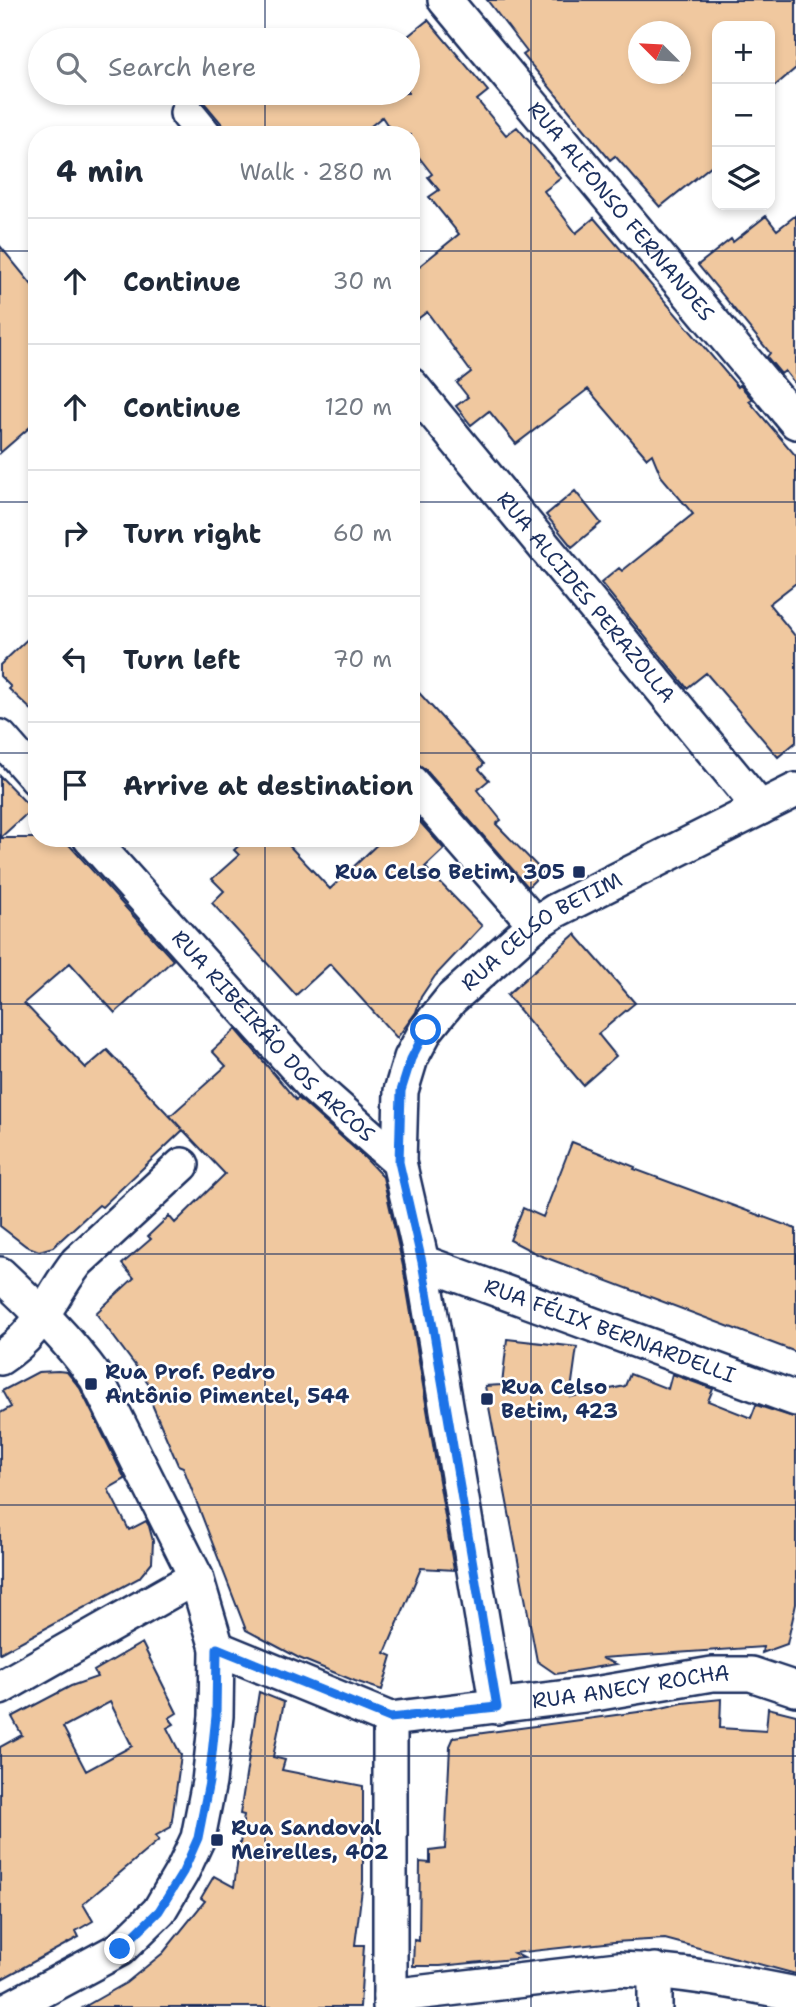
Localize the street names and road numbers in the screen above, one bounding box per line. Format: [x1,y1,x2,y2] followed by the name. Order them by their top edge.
[521,96,720,327] street label: RUA ALFONSO FERNANDES
[491,486,682,709] street label: RUA ALCIDES PERAZOLLA
[455,866,627,997] street label: RUA CELSO BETIM
[165,924,381,1148] street label: RUA RIBEIRÃO DOS ARCOS
[480,1272,739,1390] street label: RUA FÉLIX BERNARDELLI
[530,1660,729,1715] street label: RUA ANECY ROCHA

